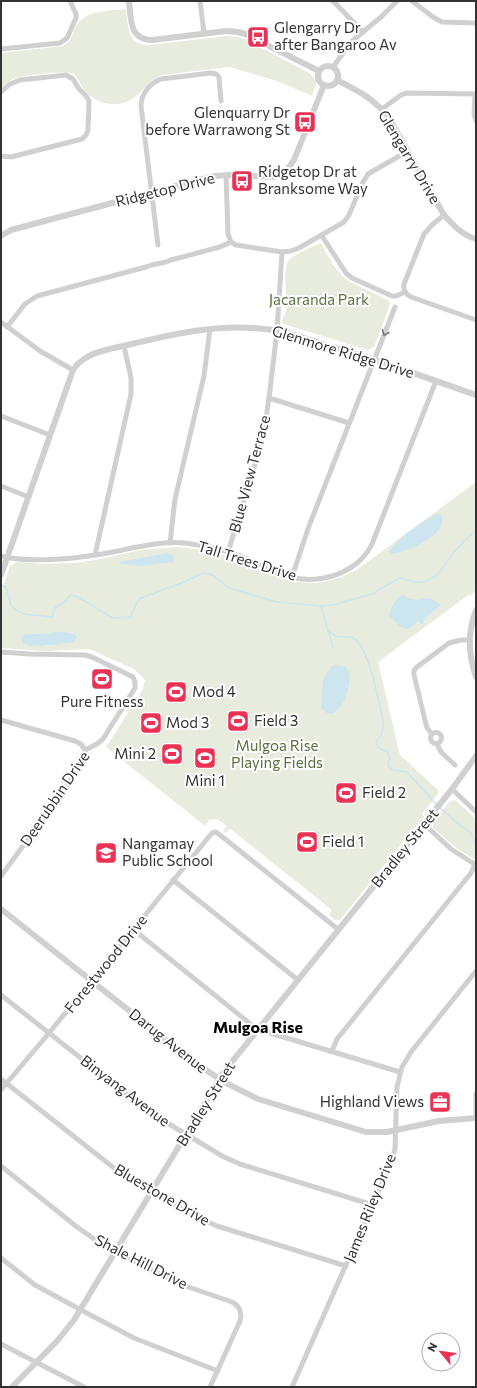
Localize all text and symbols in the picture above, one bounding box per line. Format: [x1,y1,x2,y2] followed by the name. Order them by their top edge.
[274,18,397,53] place label: Glengarry Dr after Bangaroo Av
[245,24,271,50] bus stop icon: Glengarry Dr after Bangaroo Av
[145,103,290,138] place label: Glenquarry Dr before Warrawong St
[375,106,445,207] street label: Glengarry Drive
[292,109,318,135] bus stop icon: Glenquarry Dr before Warrawong St
[258,162,368,197] place label: Ridgetop Dr at Branksome Way
[113,168,216,210] street label: Ridgetop Drive
[229,168,255,194] bus stop icon: Ridgetop Dr at Branksome Way
[269,290,369,308] park label: Jacaranda Park
[270,321,417,381] street label: Glenmore Ridge Drive
[381,330,389,337] one-way arrow
[225,413,273,534] street label: Blue View Terrace
[196,536,299,584] street label: Tall Trees Drive
[89,666,115,692] sports icon: Pure Fitness
[163,679,189,705] sports icon: Mod 4
[192,682,236,700] place label: Mod 4
[60,692,144,710] place label: Pure Fitness
[225,708,251,734] sports icon: Field 3
[138,710,164,736] sports icon: Mod 3
[254,711,298,729] place label: Field 3
[166,713,209,731] place label: Mod 3
[231,736,323,771] park label: Mulgoa Rise Playing Fields
[159,741,185,767] sports icon: Mini 2
[114,744,156,762] place label: Mini 2
[192,745,218,771] sports icon: Mini 1
[16,748,93,849] street label: Deerubbin Drive
[185,771,225,789] place label: Mini 1
[333,780,359,806] sports icon: Field 2
[362,783,406,801] place label: Field 2
[367,804,442,891] street label: Bradley Street
[294,829,320,855] sports icon: Field 1
[322,832,364,850] place label: Field 1
[122,834,213,869] place label: Nangamay Public School
[93,840,119,866] school or university icon: Nangamay Public School
[60,911,150,1016] street label: Forestwood Drive
[126,1004,211,1076] street label: Darug Avenue
[213,1017,303,1036] district label: Mulgoa Rise
[77,1051,174,1130] street label: Binyang Avenue
[172,1058,238,1149] street label: Bradley Street
[427,1089,453,1115] office icon: Highland Views
[320,1092,424,1110] place label: Highland Views
[339,1151,399,1264] street label: James Riley Drive
[112,1160,213,1229] street label: Bluestone Drive
[92,1230,191,1292] street label: Shale Hill Drive
[421,1332,461,1372] north arrow
[424,1340,440,1354] text: N

